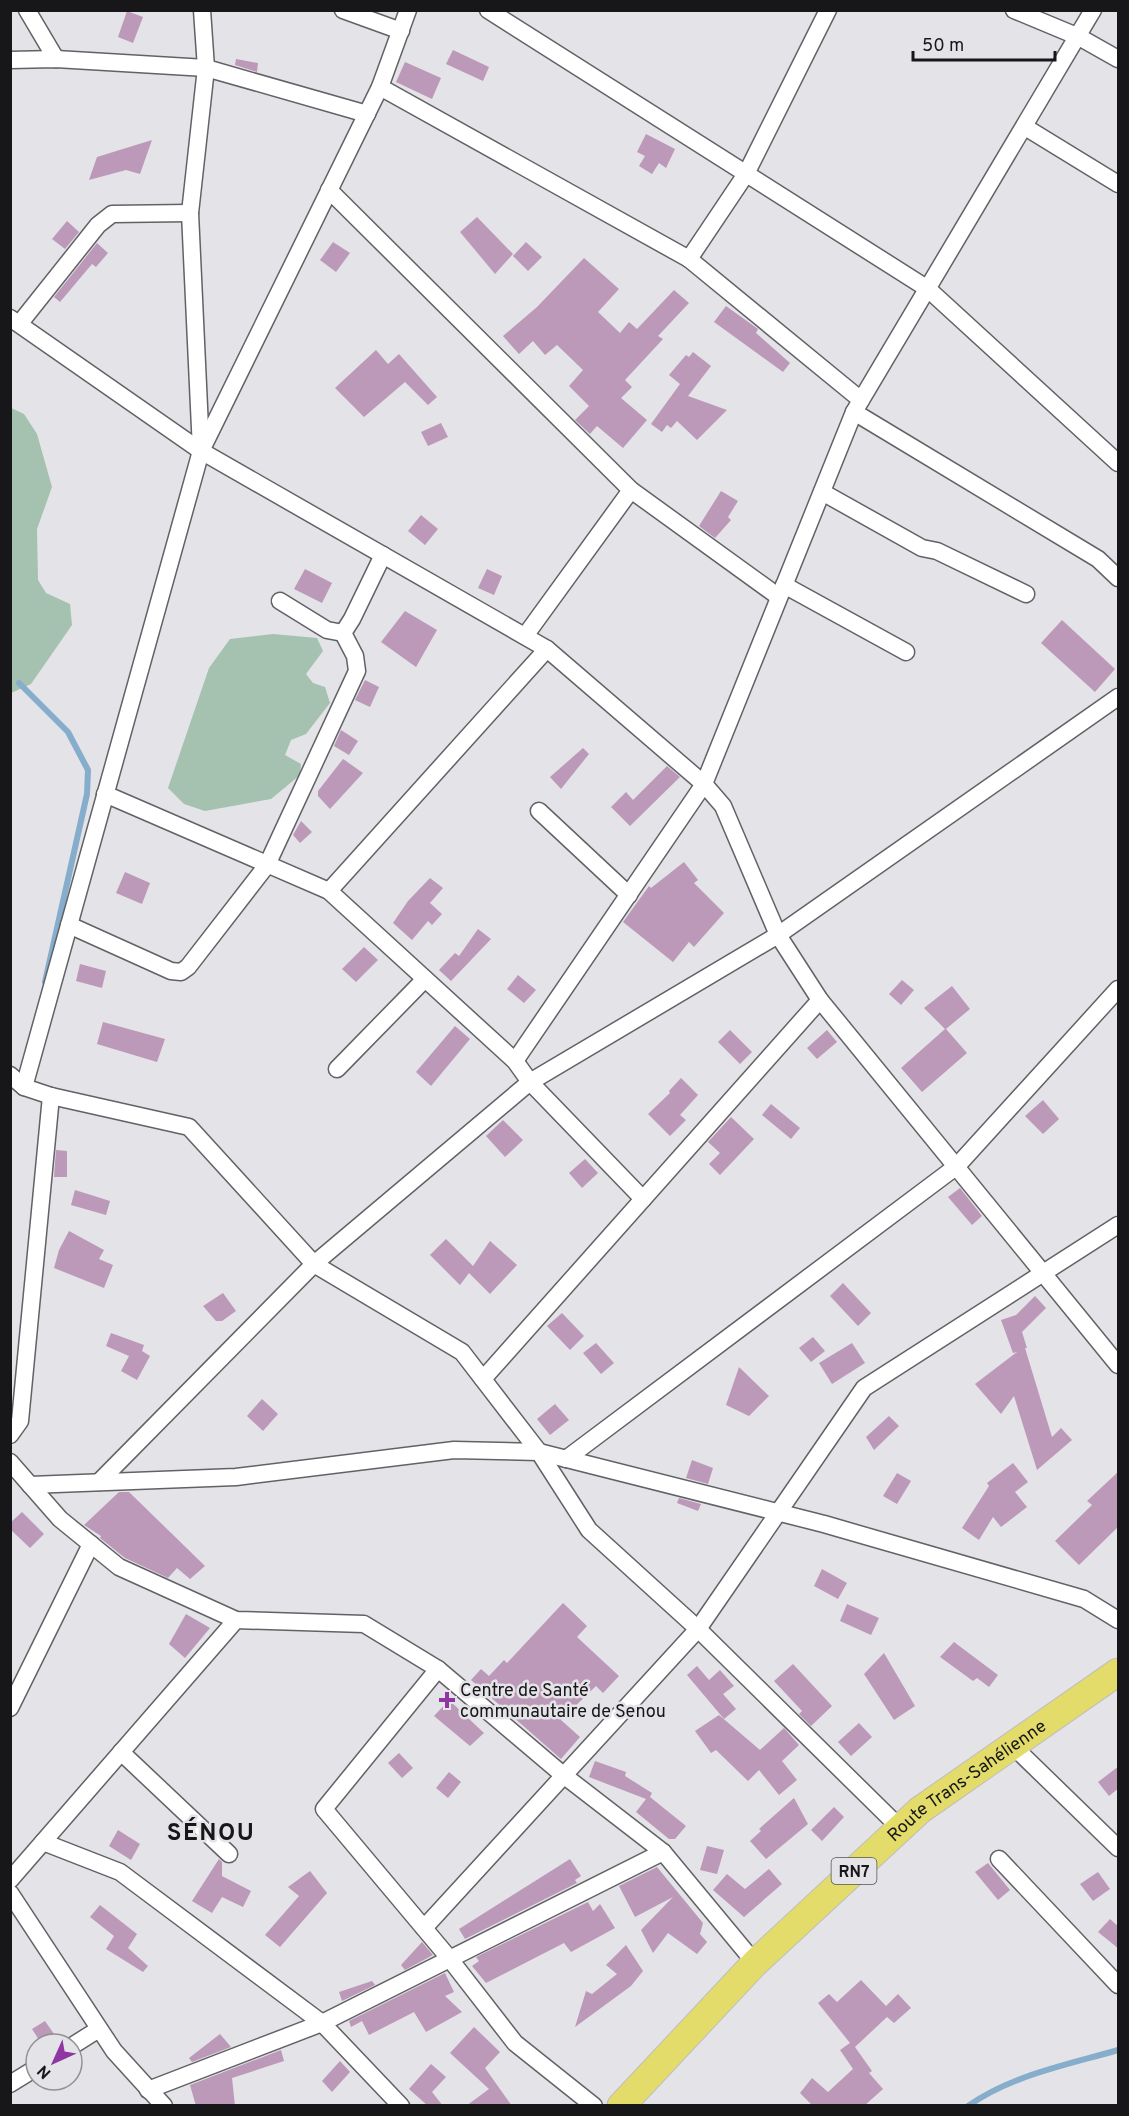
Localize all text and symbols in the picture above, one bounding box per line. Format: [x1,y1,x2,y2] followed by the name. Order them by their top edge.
[913,24,1056,62] scale bar
[922,35,964,58] text: 50 m
[460,1680,666,1724] place label: Centre de Santé communautaire de Senou
[438,1691,456,1709] marker: Centre de Santé communautaire de Senou
[883,1715,1051,1848] street label: Route Trans-Sahélienne
[167,1817,255,1849] district label: SÉNOU
[832,1858,876,1884] road number: RN7
[24,2032,84,2092] north arrow
[34,2060,56,2082] text: N

